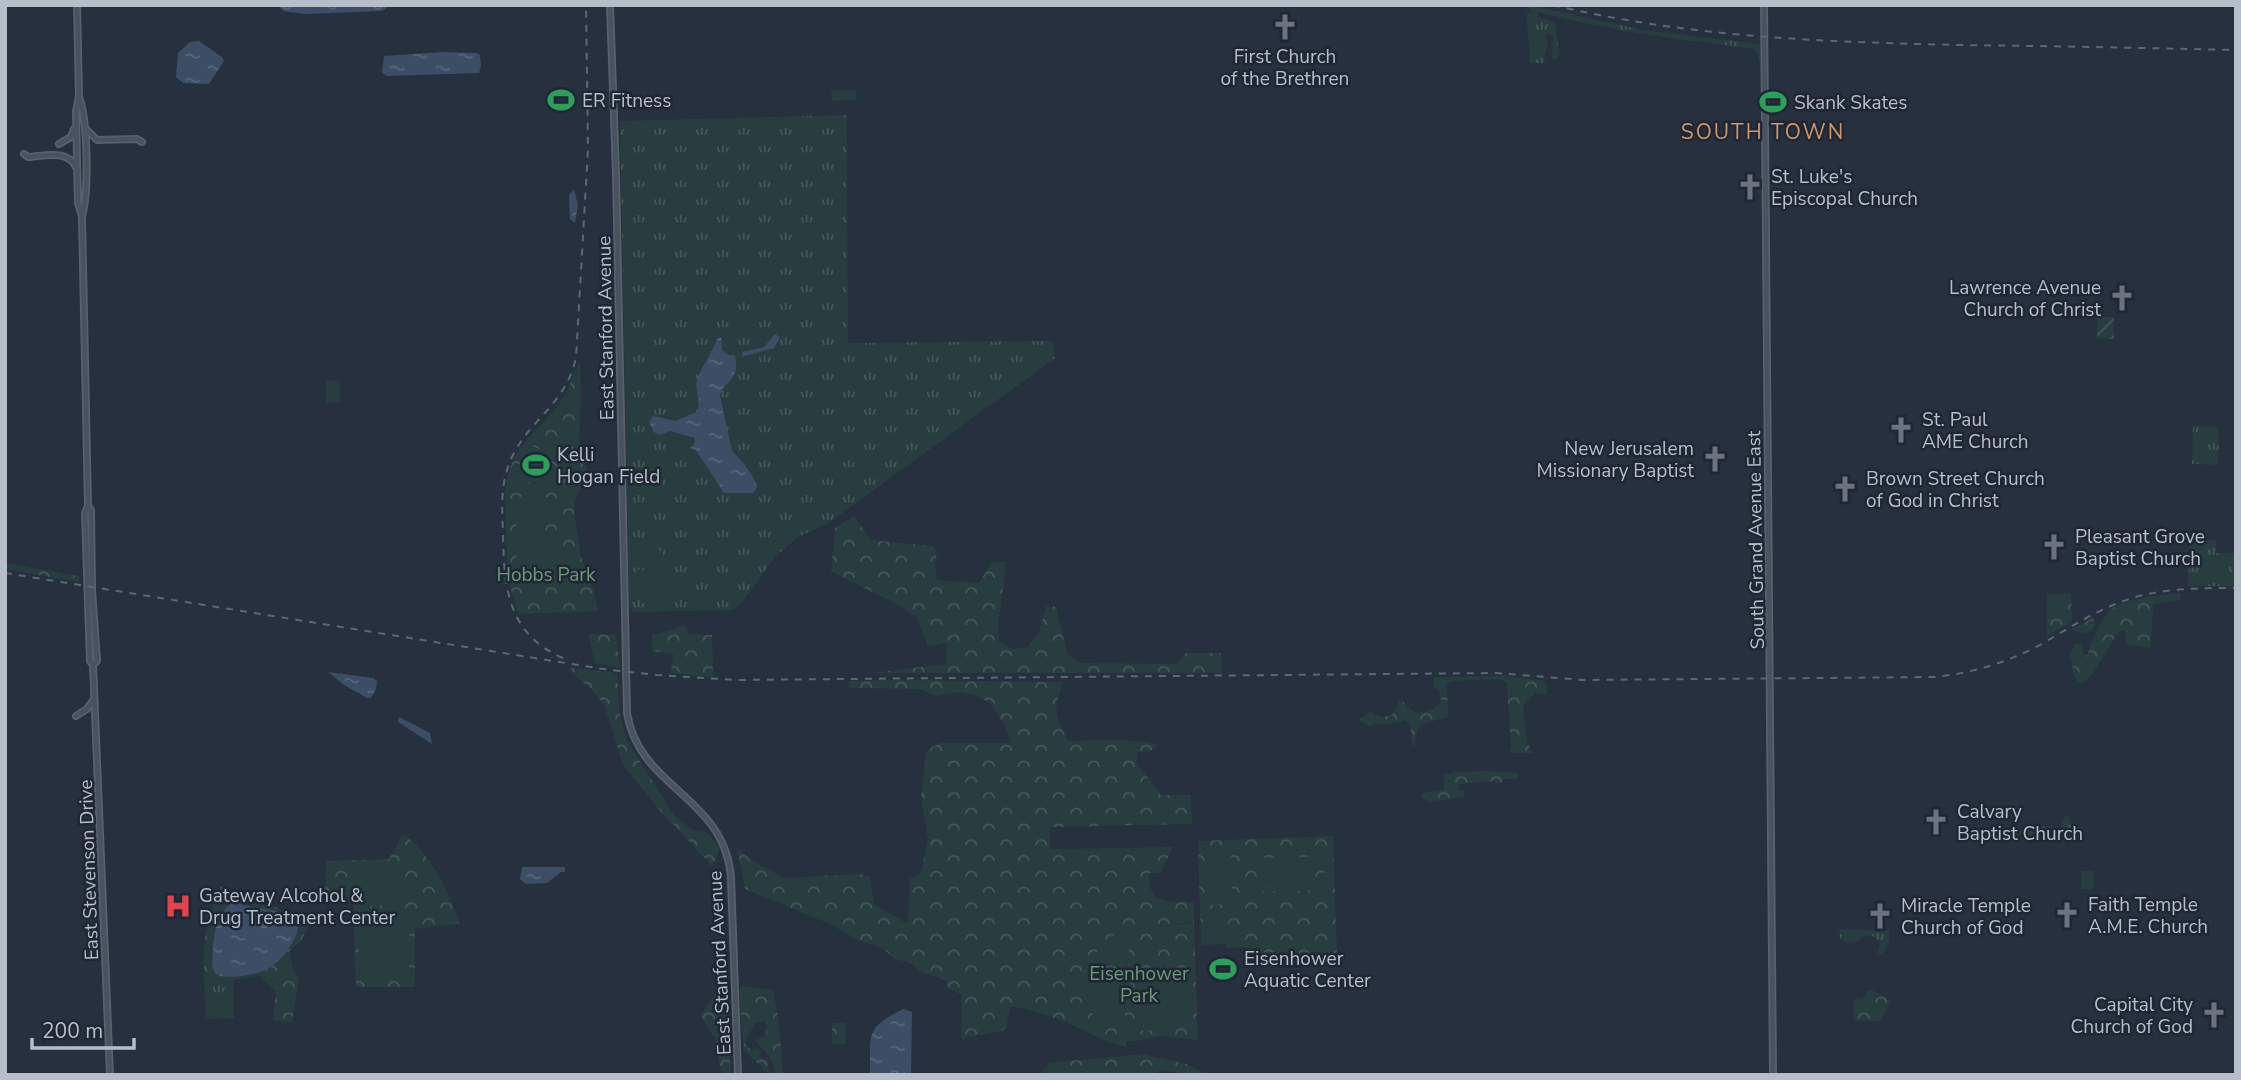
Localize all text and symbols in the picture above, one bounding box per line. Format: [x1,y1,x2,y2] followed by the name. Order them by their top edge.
[1270,12,1300,42] church icon: First Church of the Brethren
[1221,44,1349,92] place label: First Church of the Brethren
[546,85,576,115] sports icon: ER Fitness
[1758,87,1788,117] sports icon: Skank Skates
[582,88,671,114] place label: ER Fitness
[1794,90,1907,116] place label: Skank Skates
[1681,118,1845,146] district label: SOUTH TOWN
[1771,164,1918,212] place label: St. Luke's Episcopal Church
[1735,172,1765,202] church icon: St. Luke's Episcopal Church
[591,235,621,421] street label: East Stanford Avenue
[1949,275,2101,323] place label: Lawrence Avenue Church of Christ
[2107,283,2137,313] church icon: Lawrence Avenue Church of Christ
[1922,407,2029,455] place label: St. Paul AME Church
[1886,415,1916,445] church icon: St. Paul AME Church
[1741,430,1771,650] street label: South Grand Avenue East
[1537,436,1694,484] place label: New Jerusalem Missionary Baptist
[557,442,660,490] place label: Kelli Hogan Field
[1700,444,1730,474] church icon: New Jerusalem Missionary Baptist
[521,450,551,480] sports icon: Kelli Hogan Field
[1866,466,2045,514] place label: Brown Street Church of God in Christ
[1830,474,1860,504] church icon: Brown Street Church of God in Christ
[2075,524,2205,572] place label: Pleasant Grove Baptist Church
[2039,532,2069,562] church icon: Pleasant Grove Baptist Church
[496,562,596,588] park label: Hobbs Park
[73,779,105,961] street label: East Stevenson Drive
[1957,799,2083,847] place label: Calvary Baptist Church
[1921,807,1951,837] church icon: Calvary Baptist Church
[702,870,738,1056] street label: East Stanford Avenue
[199,883,395,931] place label: Gateway Alcohol & Drug Treatment Center
[163,891,193,921] hospital icon: Gateway Alcohol & Drug Treatment Center
[2088,892,2208,940] place label: Faith Temple A.M.E. Church
[1901,893,2031,941] place label: Miracle Temple Church of God
[2052,900,2082,930] church icon: Faith Temple A.M.E. Church
[1865,901,1895,931] church icon: Miracle Temple Church of God
[1244,946,1371,994] place label: Eisenhower Aquatic Center
[1208,954,1238,984] sports icon: Eisenhower Aquatic Center
[1089,961,1189,1009] park label: Eisenhower Park
[2070,992,2193,1040] place label: Capital City Church of God
[2199,1000,2229,1030] church icon: Capital City Church of God
[32,1006,133,1050] scale bar
[42,1017,103,1045] text: 200 m

